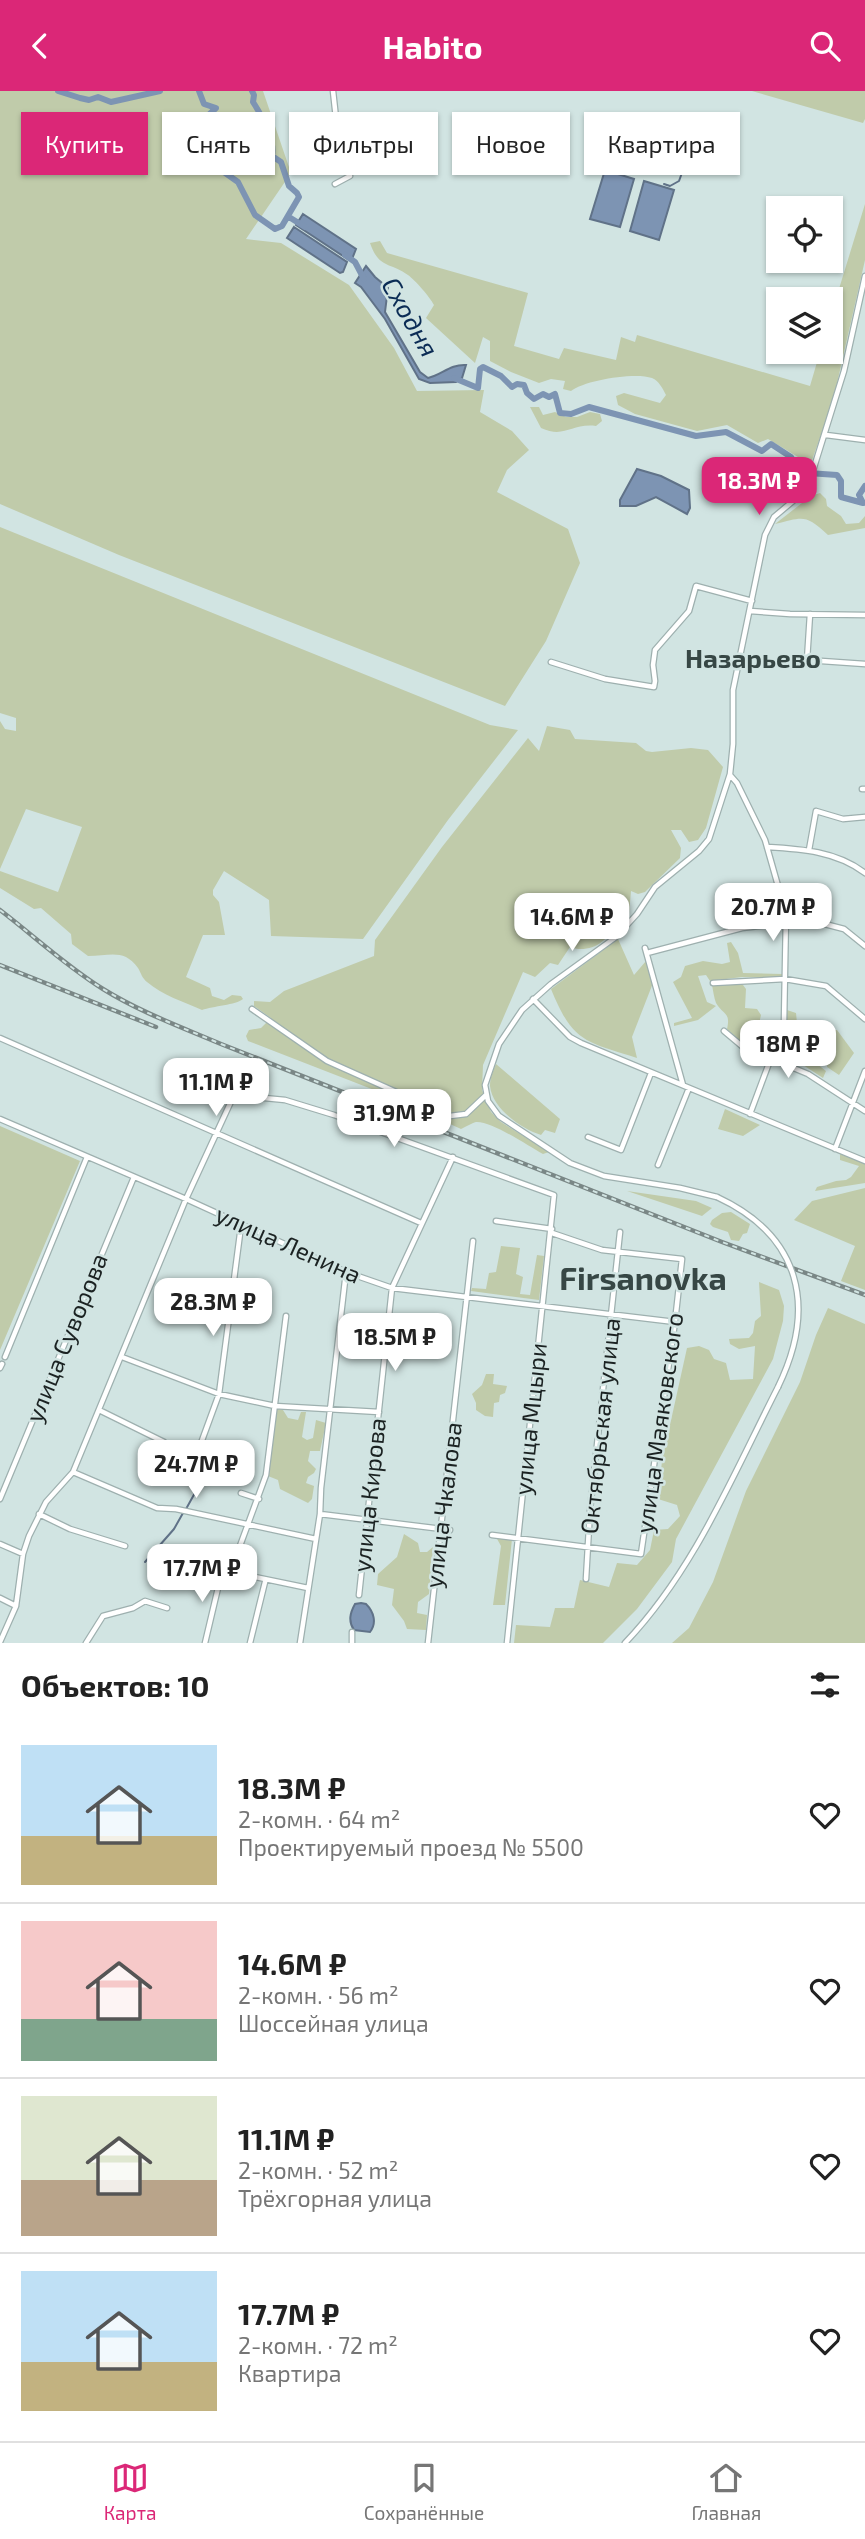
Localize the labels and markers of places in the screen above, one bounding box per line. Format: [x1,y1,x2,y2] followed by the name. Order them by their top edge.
[694,457,824,517] pin: 18.3M ₽
[708,883,838,943] pin: 20.7M ₽
[507,893,637,953] pin: 14.6M ₽
[739,1021,837,1080] pin: 18M ₽
[151,1059,281,1118] pin: 11.1M ₽
[329,1089,459,1149] pin: 31.9M ₽
[148,1279,278,1338] pin: 28.3M ₽
[330,1313,460,1373] pin: 18.5M ₽
[131,1441,261,1500] pin: 24.7M ₽
[137,1545,267,1604] pin: 17.7M ₽

